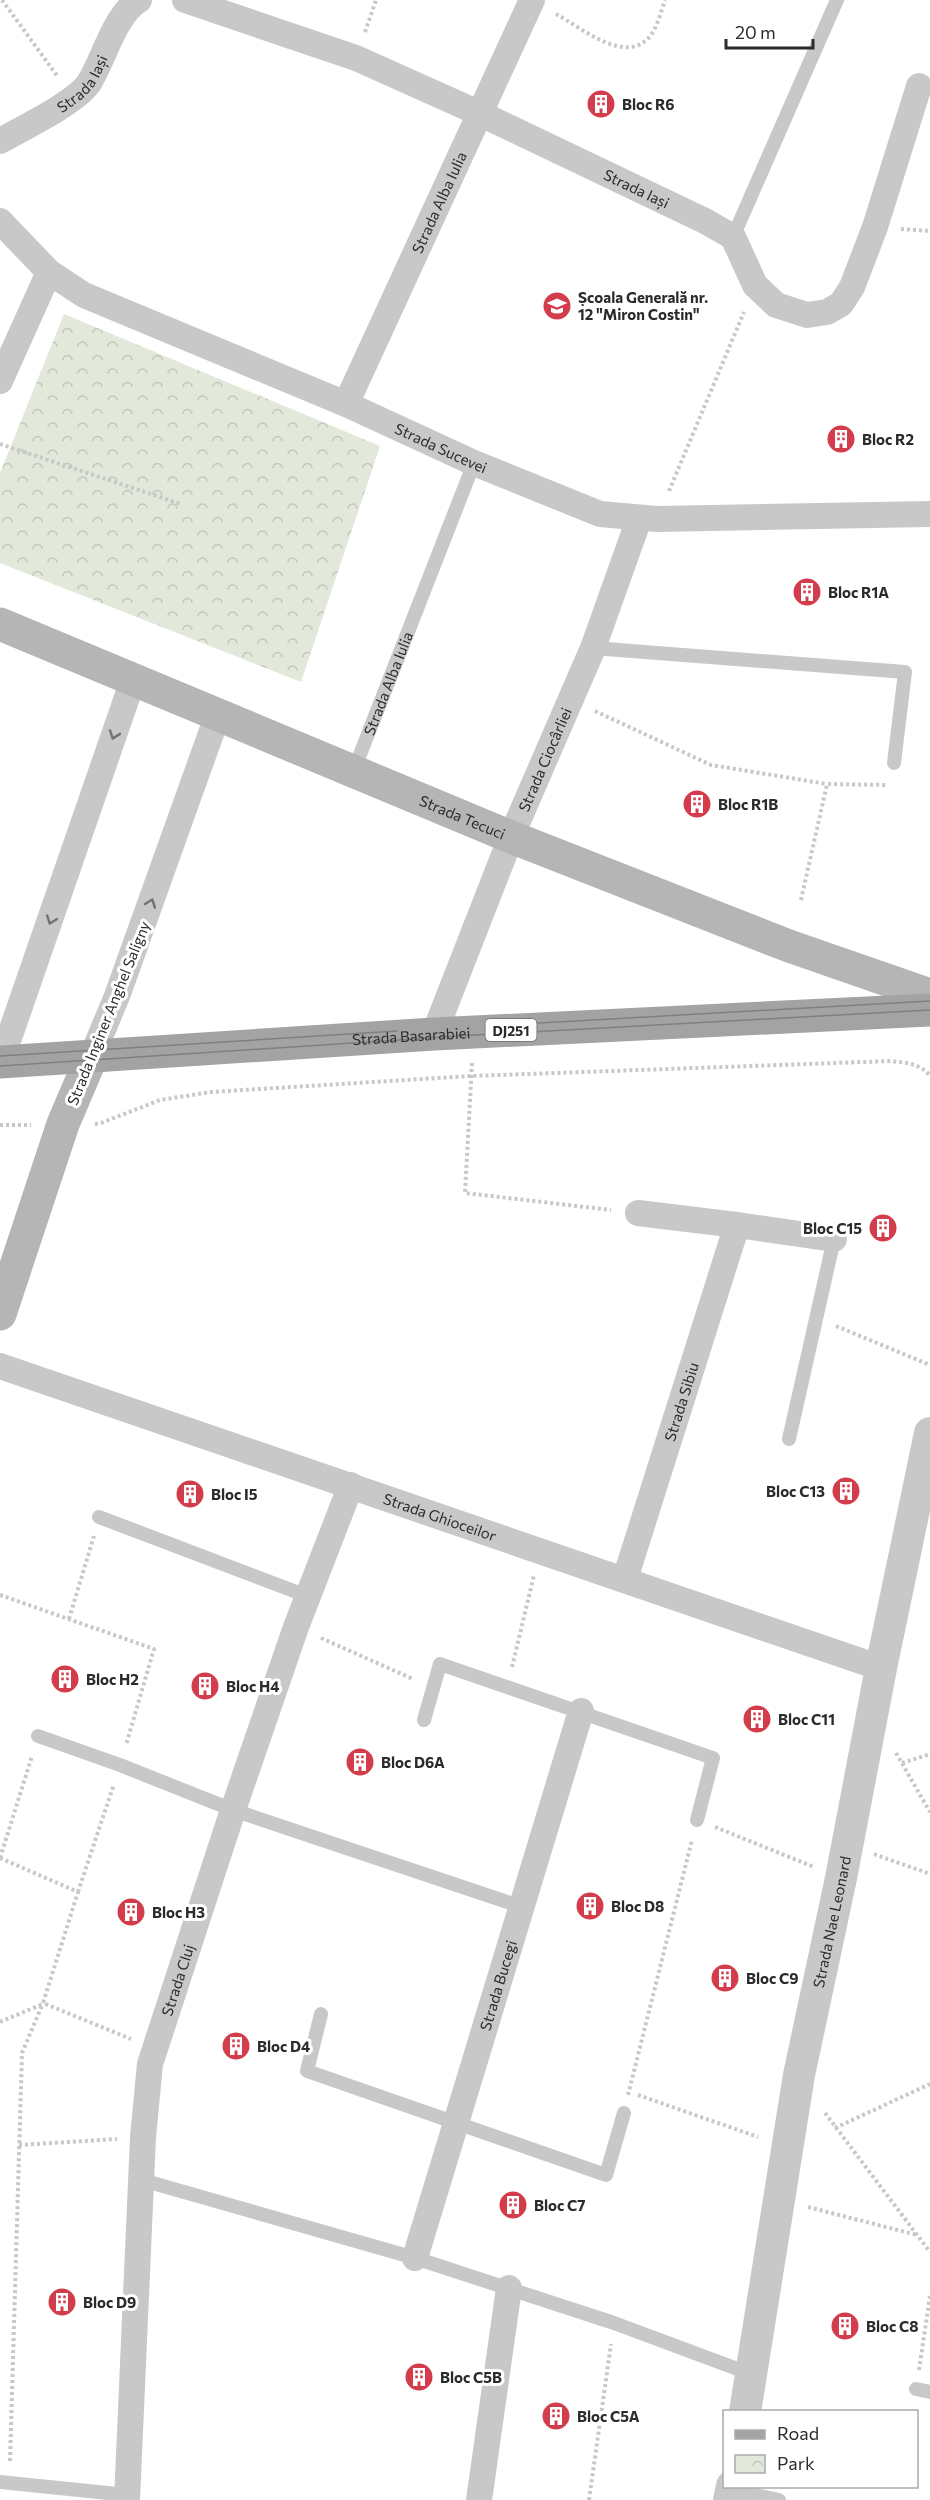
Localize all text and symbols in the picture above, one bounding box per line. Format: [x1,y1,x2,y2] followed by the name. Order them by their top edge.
[726,12,813,50] scale bar
[735,21,776,43] text: 20 m
[53,52,111,116] street label: Strada Iași
[585,88,617,120] building icon: Bloc R6
[622,95,674,113] place label: Bloc R6
[408,149,470,256] street label: Strada Alba Iulia
[601,165,672,212] street label: Strada Iași
[578,288,708,323] place label: Școala Generală nr. 12 "Miron Costin"
[541,290,573,322] school or university icon: Școala Generală nr. 12 "Miron Costin"
[392,419,490,476] street label: Strada Sucevei
[825,423,857,455] building icon: Bloc R2
[862,430,914,448] place label: Bloc R2
[791,576,823,608] building icon: Bloc R1A
[828,583,889,601] place label: Bloc R1A
[359,629,416,738] street label: Strada Alba Iulia
[514,705,575,814] street label: Strada Ciocârliei
[109,729,121,740] one-way arrow
[681,788,713,820] building icon: Bloc R1B
[417,791,508,843] street label: Strada Tecuci
[718,795,778,813] place label: Bloc R1B
[144,899,157,909] one-way arrow
[45,914,58,924] one-way arrow
[63,918,153,1108] street label: Strada Inginer Anghel Saligny
[486,1019,536,1041] road number: DJ251
[352,1023,471,1048] street label: Strada Basarabiei
[867,1212,899,1244] building icon: Bloc C15
[803,1219,862,1237] place label: Bloc C15
[660,1360,702,1443] street label: Strada Sibiu
[830,1475,862,1507] building icon: Bloc C13
[174,1478,206,1510] building icon: Bloc I5
[766,1482,825,1500] place label: Bloc C13
[211,1485,258,1503] place label: Bloc I5
[381,1489,499,1544] street label: Strada Ghioceilor
[49,1663,81,1695] building icon: Bloc H2
[86,1670,139,1688] place label: Bloc H2
[189,1670,221,1702] building icon: Bloc H4
[226,1677,280,1695] place label: Bloc H4
[741,1703,773,1735] building icon: Bloc C11
[778,1710,835,1728] place label: Bloc C11
[344,1746,376,1778] building icon: Bloc D6A
[381,1753,445,1771] place label: Bloc D6A
[809,1854,854,1989] street label: Strada Nae Leonard
[574,1890,606,1922] building icon: Bloc D8
[115,1896,147,1928] building icon: Bloc H3
[611,1897,664,1915] place label: Bloc D8
[152,1903,205,1921] place label: Bloc H3
[476,1938,520,2033] street label: Strada Bucegi
[157,1942,198,2018] street label: Strada Cluj
[709,1962,741,1994] building icon: Bloc C9
[746,1969,799,1987] place label: Bloc C9
[220,2030,252,2062] building icon: Bloc D4
[257,2037,310,2055] place label: Bloc D4
[497,2189,529,2221] building icon: Bloc C7
[534,2196,586,2214] place label: Bloc C7
[46,2286,78,2318] building icon: Bloc D9
[83,2293,136,2311] place label: Bloc D9
[829,2310,861,2342] building icon: Bloc C8
[866,2317,919,2335] place label: Bloc C8
[403,2361,435,2393] building icon: Bloc C5B
[440,2368,502,2386] place label: Bloc C5B
[540,2400,572,2432] building icon: Bloc C5A
[577,2407,640,2425] place label: Bloc C5A
[723,2410,918,2488] legend
[777,2422,819,2444] text: Road
[777,2452,815,2474] text: Park

